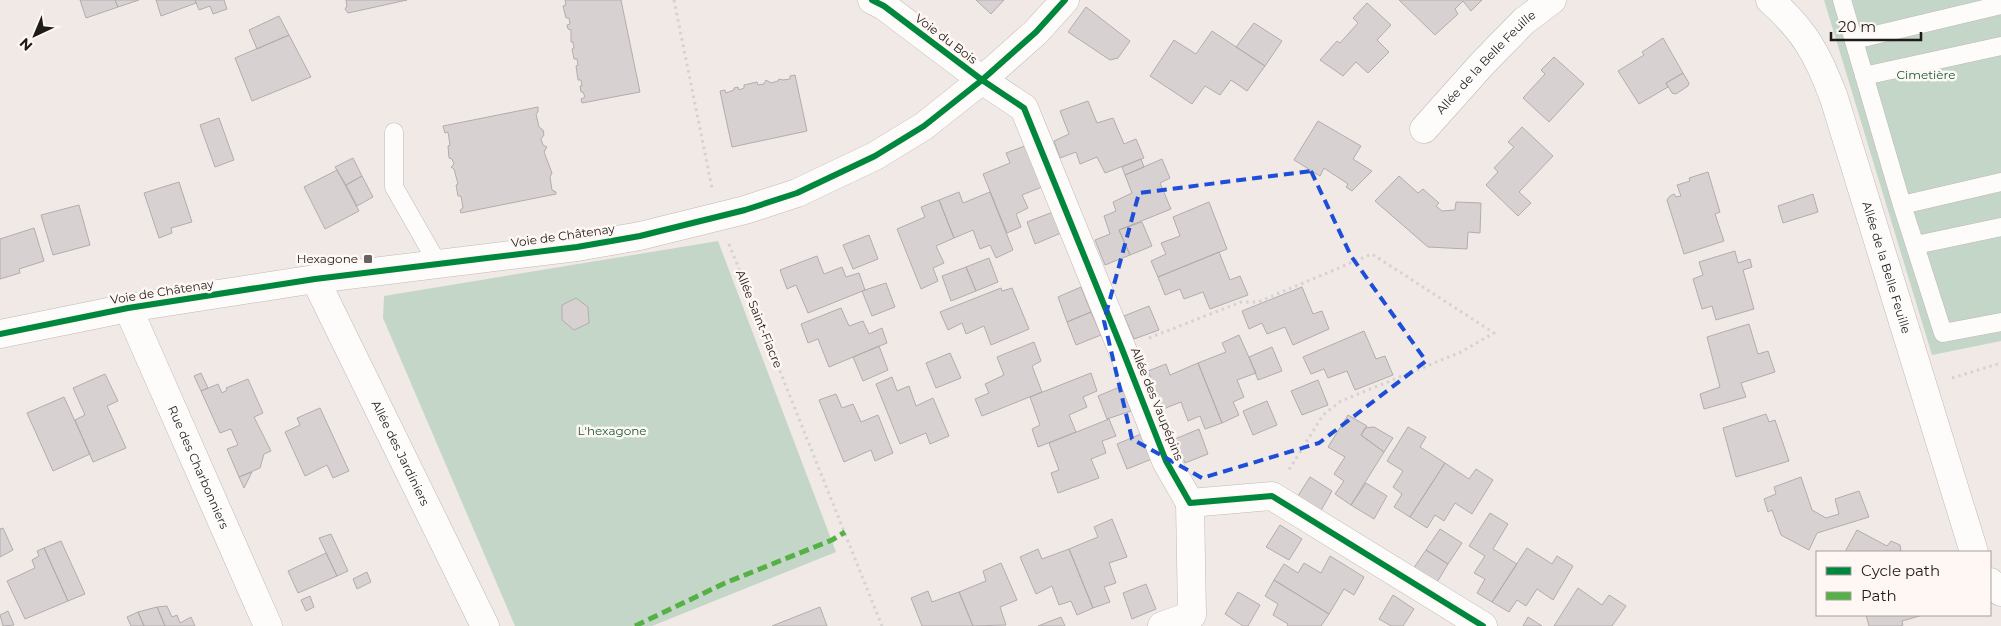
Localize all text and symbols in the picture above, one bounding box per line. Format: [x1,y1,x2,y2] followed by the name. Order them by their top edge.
[1433,7,1538,117] street label: Allée de la Belle Feuille
[10,10,60,60] north arrow
[912,10,980,67] street label: Voie du Bois
[1831,10,1921,42] scale bar
[1838,17,1876,36] text: 20 m
[16,34,36,55] text: N
[1897,67,1955,82] park label: Cimetière
[1859,199,1914,335] street label: Allée de la Belle Feuille
[510,221,616,250] street label: Voie de Châtenay
[297,251,358,266] place label: Hexagone
[362,253,374,265] marker: Hexagone
[733,268,786,370] street label: Allée Saint-Fiacre
[109,276,215,307] street label: Voie de Châtenay
[1128,345,1187,463] street label: Allée des Vaupépins
[369,398,433,508] street label: Allée des Jardiniers
[165,403,232,531] street label: Rue des Charbonniers
[577,423,647,438] park label: L'hexagone
[1816,551,1991,616] legend
[1861,561,1940,580] text: Cycle path
[1861,586,1897,605] text: Path

